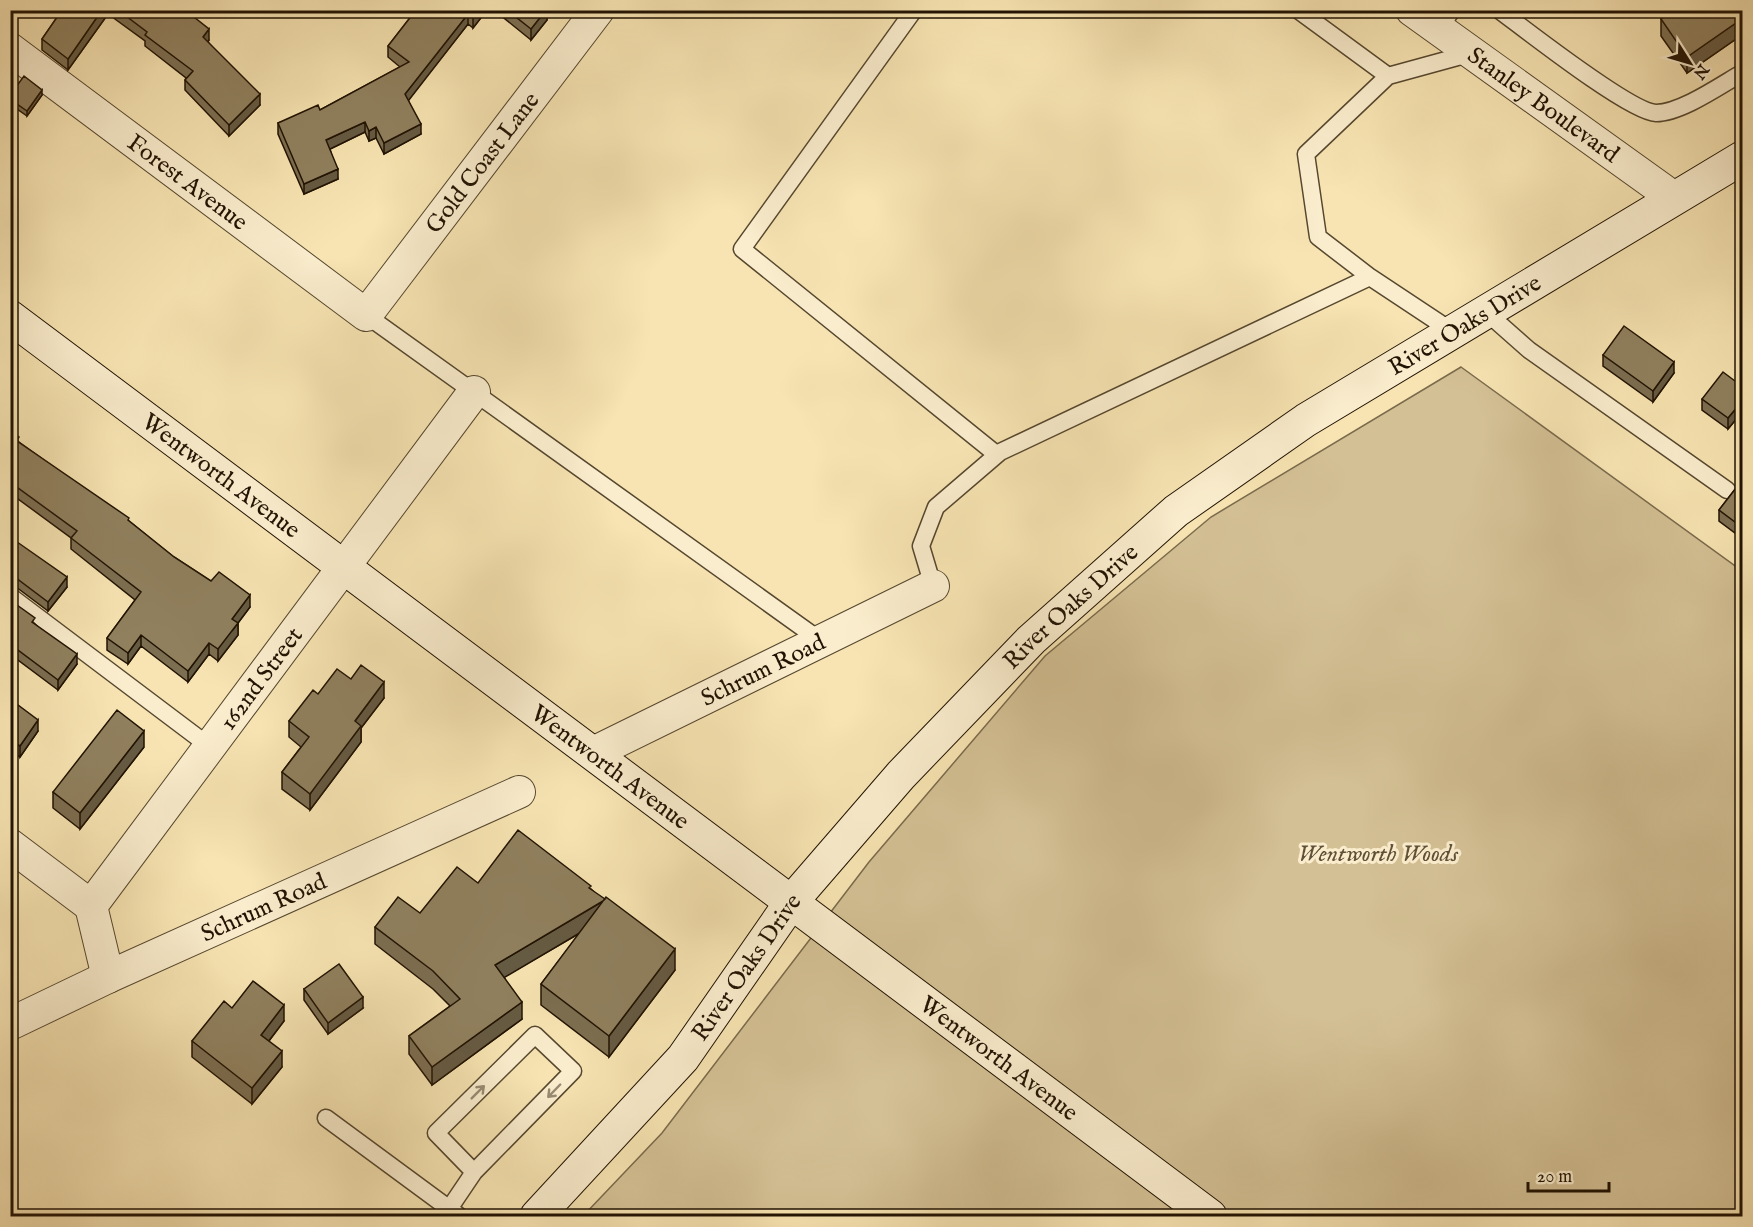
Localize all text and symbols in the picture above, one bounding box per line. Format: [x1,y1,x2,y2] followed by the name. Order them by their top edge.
[1660,33,1720,93] north arrow
[1461,41,1625,171] street label: Stanley Boulevard
[1688,58,1713,82] text: N
[419,86,547,240] street label: Gold Coast Lane
[120,128,254,238] street label: Forest Avenue
[1383,268,1547,384] street label: River Oaks Drive
[135,407,306,546] street label: Wentworth Avenue
[997,538,1145,677] street label: River Oaks Drive
[213,621,310,737] street label: 162nd Street
[696,627,831,715] street label: Schrum Road
[524,698,695,837] street label: Wentworth Avenue
[1298,839,1459,870] park label: Wentworth Woods
[196,867,332,950] street label: Schrum Road
[685,887,809,1048] street label: River Oaks Drive
[913,990,1084,1129] street label: Wentworth Avenue
[546,1083,561,1098] one-way arrow
[470,1084,485,1099] one-way arrow
[1528,1155,1609,1193] scale bar
[1537,1166,1572,1189] text: 20 m

